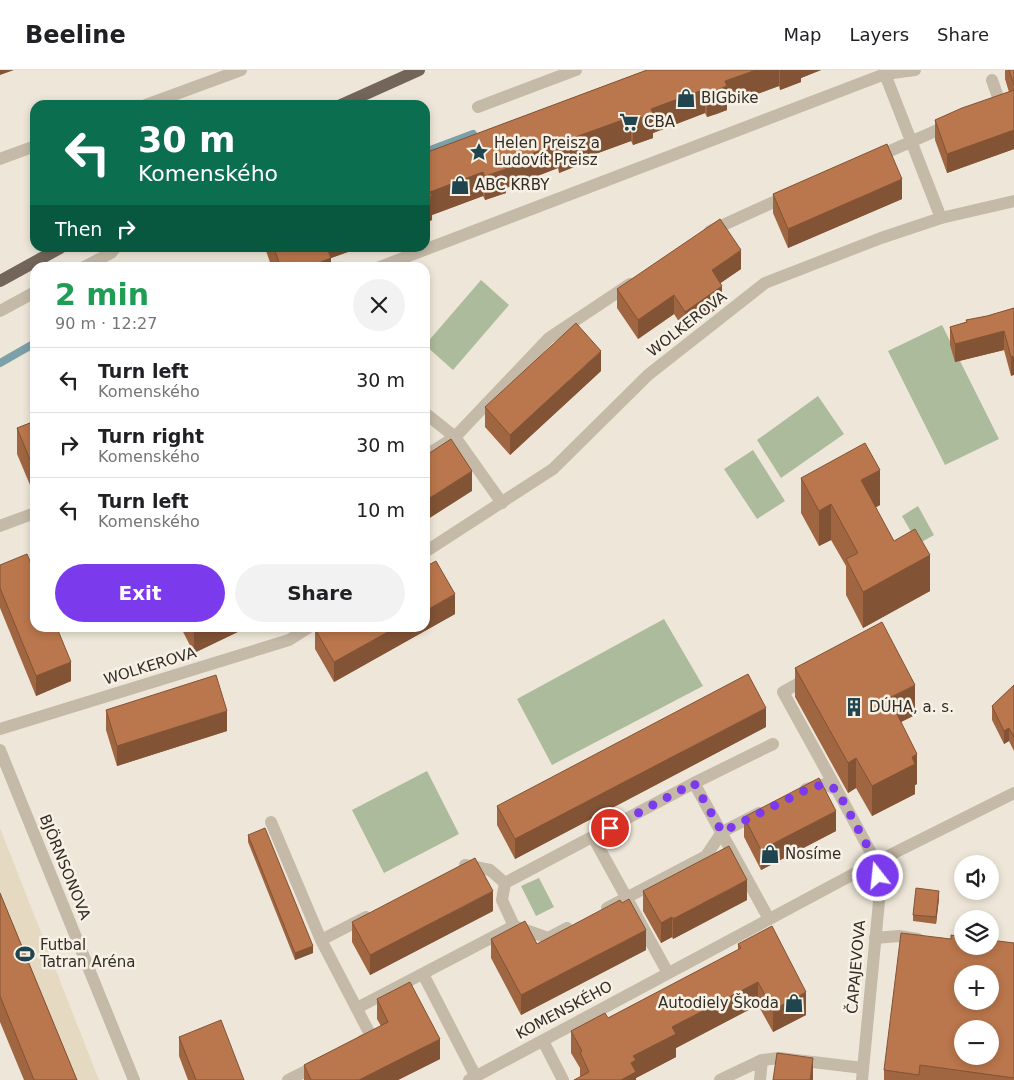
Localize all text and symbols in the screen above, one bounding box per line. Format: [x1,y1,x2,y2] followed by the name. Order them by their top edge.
[25,21,126,49] text: Beeline
[783,24,821,45] text: Map
[849,24,909,45] text: Layers
[937,24,989,45] text: Share
[675,87,697,109] shop icon: BIGbike
[701,89,758,107] place label: BIGbike
[618,111,640,133] supermarket icon: CBA
[644,113,676,131] place label: CBA
[55,120,120,185] icon: left
[138,120,235,160] text: 30 m
[494,134,600,169] place label: Helen Preisz a Ludovít Preisz
[468,141,490,163] place icon: Helen Preisz a Ludovít Preisz
[138,161,278,186] text: Komenského
[449,174,471,196] shop icon: ABC KRBY
[475,176,550,194] place label: ABC KRBY
[112,215,140,243] icon: right
[55,218,102,240] text: Then
[55,277,149,312] text: 2 min
[353,279,405,331] button: close
[644,287,731,361] street label: WOLKEROVA
[55,314,157,333] text: 90 m · 12:27
[98,360,189,382] text: Turn left
[55,366,83,394] icon: left
[356,369,405,391] text: 30 m
[98,382,200,401] text: Komenského
[98,425,204,447] text: Turn right
[55,431,83,459] icon: right
[356,434,405,456] text: 30 m
[98,447,200,466] text: Komenského
[98,490,189,512] text: Turn left
[55,496,83,524] icon: left
[356,499,405,521] text: 10 m
[98,512,200,531] text: Komenského
[55,564,225,622] button: Exit
[235,564,405,622] button: Share
[102,643,199,689] street label: WOLKEROVA
[843,696,865,718] building icon: DÚHA, a. s.
[869,697,954,716] place label: DÚHA, a. s.
[589,807,631,849] pin
[36,811,95,923] street label: BJÖRNSONOVA
[596,814,624,842] icon: arrive
[759,843,781,865] shop icon: Nosíme
[785,845,841,863] place label: Nosíme
[851,849,903,901] position arrow
[954,855,999,1065] map controls
[954,855,999,900] button: sound
[954,910,999,955] button: layers
[842,919,869,1015] street label: ČAPAJEVOVA
[39,936,135,971] place label: Futbal Tatran Aréna
[14,943,36,965] sports icon: Futbal Tatran Aréna
[954,965,999,1010] button: +
[512,976,615,1043] street label: KOMENSKÉHO
[783,992,805,1014] shop icon: Autodiely Škoda
[658,993,779,1012] place label: Autodiely Škoda
[954,1020,999,1065] button: −

